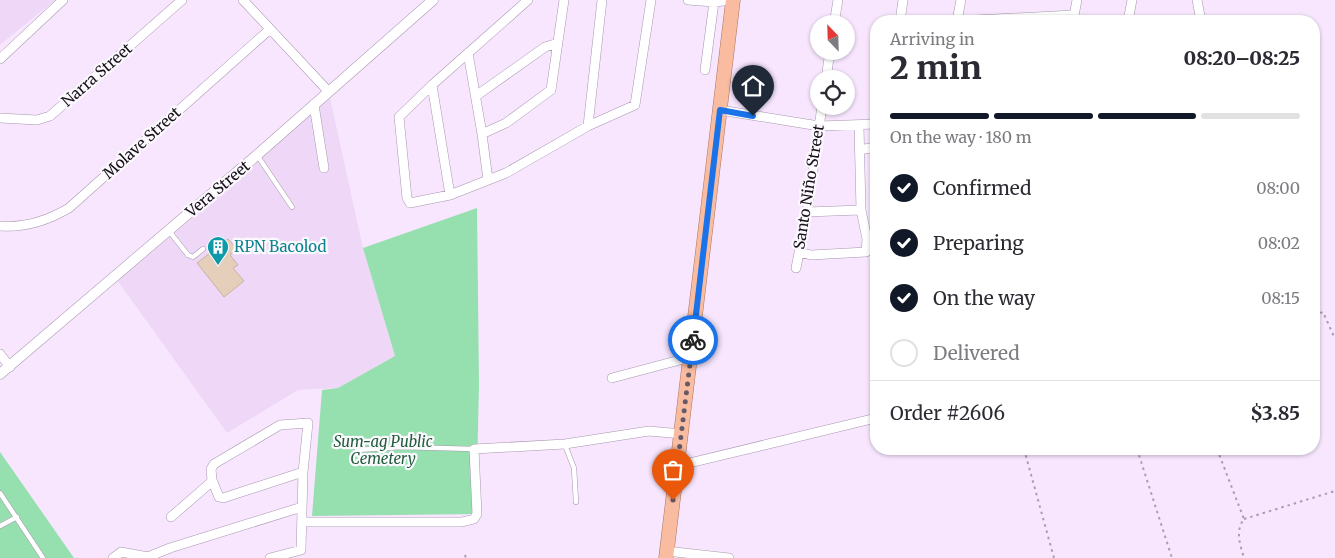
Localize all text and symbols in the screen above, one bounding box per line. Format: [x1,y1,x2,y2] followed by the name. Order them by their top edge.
[810,15,855,60] north arrow
[810,15,855,115] map controls
[890,29,975,49] text: Arriving in
[57,39,136,110] street label: Narra Street
[1183,46,1300,70] text: 08:20–08:25
[890,48,982,88] text: 2 min
[732,65,774,116] pin
[810,70,855,115] button: locate
[739,72,767,100] icon: home
[99,102,185,183] street label: Molave Street
[789,123,828,251] street label: Santo Niño Street
[890,127,1032,147] text: On the way · 180 m
[181,156,254,222] street label: Vera Street
[890,174,918,202] icon: check
[933,176,1031,200] text: Confirmed
[1256,178,1300,198] text: 08:00
[890,229,918,257] icon: check
[933,231,1024,255] text: Preparing
[1258,233,1300,253] text: 08:02
[206,235,230,266] building icon: RPN Bacolod
[234,237,326,256] place label: RPN Bacolod
[890,284,918,312] icon: check
[933,286,1035,310] text: On the way
[1261,288,1300,308] text: 08:15
[668,315,718,365] courier
[679,326,707,354] icon: bike
[933,341,1020,365] text: Delivered
[890,401,1005,425] text: Order #2606
[1250,401,1300,425] text: $3.85
[333,432,433,468] park label: Sum-ag Public Cemetery
[652,449,694,500] pin
[659,456,687,484] icon: bag

